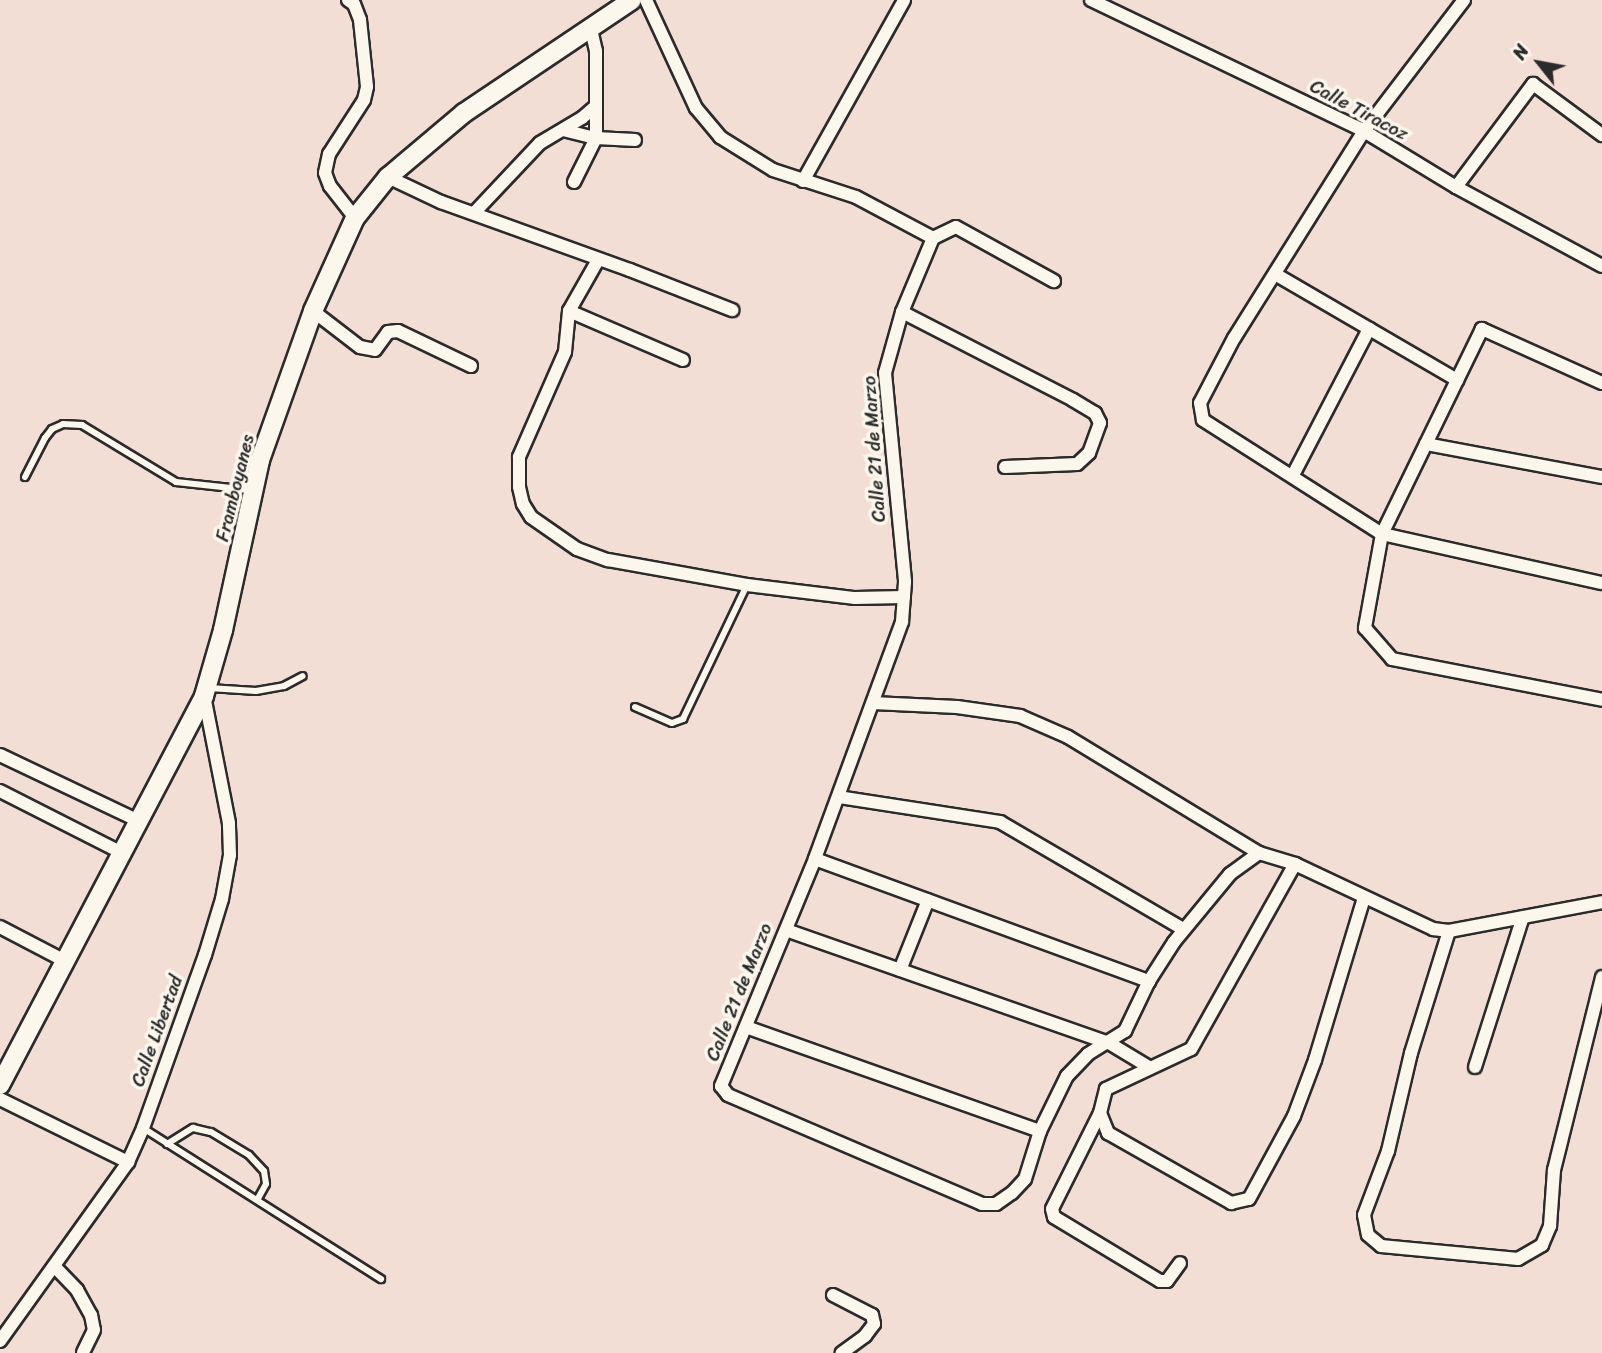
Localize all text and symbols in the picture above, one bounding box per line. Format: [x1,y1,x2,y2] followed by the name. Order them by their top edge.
[1504,28,1574,98] north arrow
[1503,38,1538,66] text: N
[1306,75,1412,145] street label: Calle Tiracoz
[857,375,891,523] street label: Calle 21 de Marzo
[211,432,259,544] street label: Framboyanes
[701,919,777,1065] street label: Calle 21 de Marzo
[126,973,188,1089] street label: Calle Libertad

